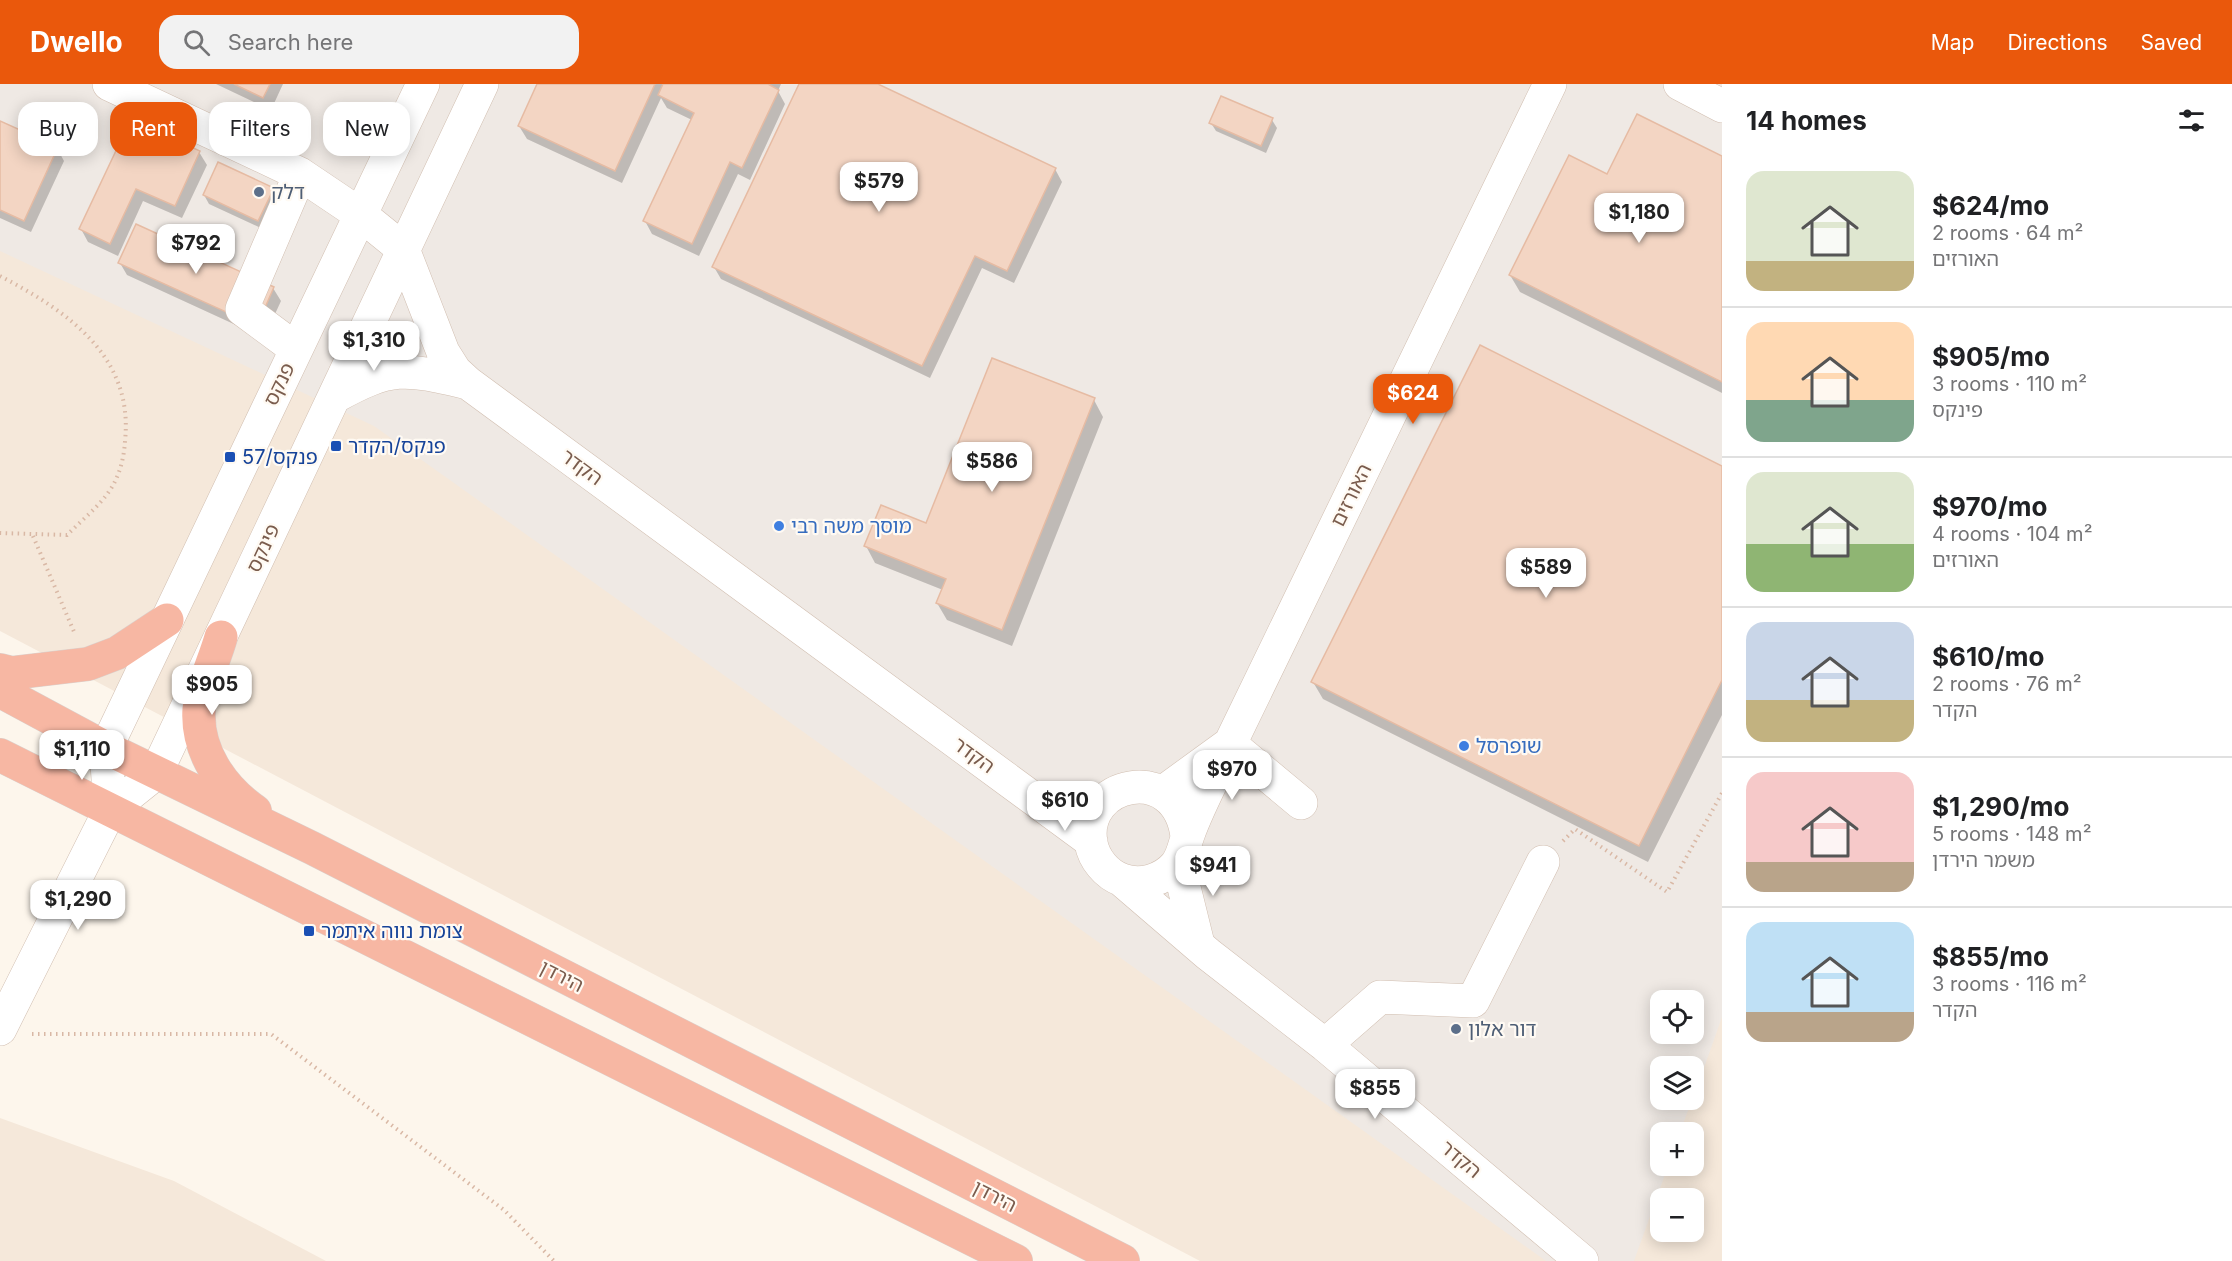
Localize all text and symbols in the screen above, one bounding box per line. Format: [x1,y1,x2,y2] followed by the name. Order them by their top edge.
[159,15,579,69] search box
[30,25,123,59] text: Dwello
[180,26,213,59] icon: search
[228,29,353,55] text: Search here
[1931,30,1974,55] text: Map
[2007,30,2108,55] text: Directions
[2141,30,2202,55] text: Saved
[18,102,98,156] chip: Buy
[110,102,197,156] chip: Rent
[209,102,311,156] chip: Filters
[323,102,410,156] chip: New
[2175,104,2208,137] icon: filters
[1746,105,1867,136] text: 14 homes
[843,162,915,213] pin: $579
[854,169,904,193] text: $579
[271,180,305,204] place label: דלק
[252,185,266,199] marker: דלק
[1932,190,2049,221] text: $624/mo
[1590,193,1688,244] pin: $1,180
[1794,195,1866,267] icon: home
[1608,200,1670,224] text: $1,180
[1932,221,2083,245] text: 2 rooms · 64 m²
[160,224,232,275] pin: $792
[171,231,221,255] text: $792
[1932,247,1999,271] text: האורזים
[325,321,423,372] pin: $1,310
[343,328,405,352] text: $1,310
[1932,341,2050,372] text: $905/mo
[1794,346,1866,418] icon: home
[258,359,300,409] street label: פנקס
[1932,372,2087,396] text: 3 rooms · 110 m²
[1377,374,1449,425] pin: $624
[1387,381,1439,405] text: $624
[1932,398,1983,422] text: פינקס
[348,434,446,458] place label: פנקס/הקדר
[329,439,343,453] marker: פנקס/הקדר
[956,442,1028,493] pin: $586
[556,444,608,490] street label: הקדר
[242,445,318,469] place label: פנקס/57
[966,449,1018,473] text: $586
[223,450,237,464] marker: פנקס/57
[1326,460,1376,530] street label: האורזים
[1932,491,2047,522] text: $970/mo
[1794,496,1866,568] icon: home
[791,514,912,538] place label: מוסך משה רבי
[772,519,786,533] marker: מוסך משה רבי
[241,520,285,576] street label: פינקס
[1932,522,2092,546] text: 4 rooms · 104 m²
[1510,548,1582,599] pin: $589
[1932,548,1999,572] text: האורזים
[1520,555,1572,579] text: $589
[1932,641,2044,672] text: $610/mo
[1794,646,1866,718] icon: home
[176,665,248,716] pin: $905
[186,672,238,696] text: $905
[1932,672,2081,696] text: 2 rooms · 76 m²
[1932,698,1978,722] text: הקדר
[33,730,131,781] pin: $1,110
[948,732,1000,778] street label: הקדר
[1476,734,1542,758] place label: שופרסל
[53,737,111,761] text: $1,110
[1457,739,1471,753] marker: שופרסל
[1196,750,1268,801] pin: $970
[1207,757,1257,781] text: $970
[1029,781,1101,832] pin: $610
[1041,788,1089,812] text: $610
[1932,791,2069,822] text: $1,290/mo
[1794,796,1866,868] icon: home
[1932,822,2091,846] text: 5 rooms · 148 m²
[1177,846,1249,897] pin: $941
[1932,848,2035,872] text: משמר הירדן
[1189,853,1237,877] text: $941
[29,880,127,931] pin: $1,290
[44,887,112,911] text: $1,290
[321,919,463,943] place label: צומת נווה איתמר
[302,924,316,938] marker: צומת נווה איתמר
[1932,941,2049,972] text: $855/mo
[1794,946,1866,1018] icon: home
[536,955,588,997] street label: הירדן
[1932,972,2087,996] text: 3 rooms · 116 m²
[1650,990,1704,1242] map controls
[1650,990,1704,1044] button: locate
[1932,998,1978,1022] text: הקדר
[1468,1017,1536,1041] place label: דור אלון
[1449,1022,1463,1036] marker: דור אלון
[1650,1056,1704,1110] button: layers
[1339,1069,1411,1120] pin: $855
[1349,1076,1401,1100] text: $855
[1650,1122,1704,1176] button: +
[1436,1135,1486,1183] street label: הקדר
[969,1175,1021,1217] street label: הירדן
[1650,1188,1704,1242] button: −

